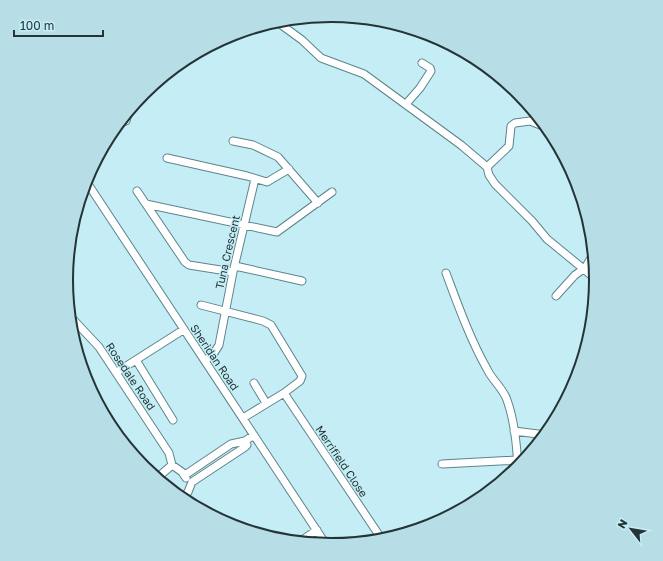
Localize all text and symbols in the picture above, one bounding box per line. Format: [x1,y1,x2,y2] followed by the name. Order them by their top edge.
[14,12,103,38] scale bar
[20,18,54,33] text: 100 m
[212,214,242,290] street label: Tuna Crescent
[188,321,242,393] street label: Sheridan Road
[104,340,158,412] street label: Rosedale Road
[313,423,371,499] street label: Merrifield Close
[611,509,651,549] north arrow
[614,517,630,531] text: N

